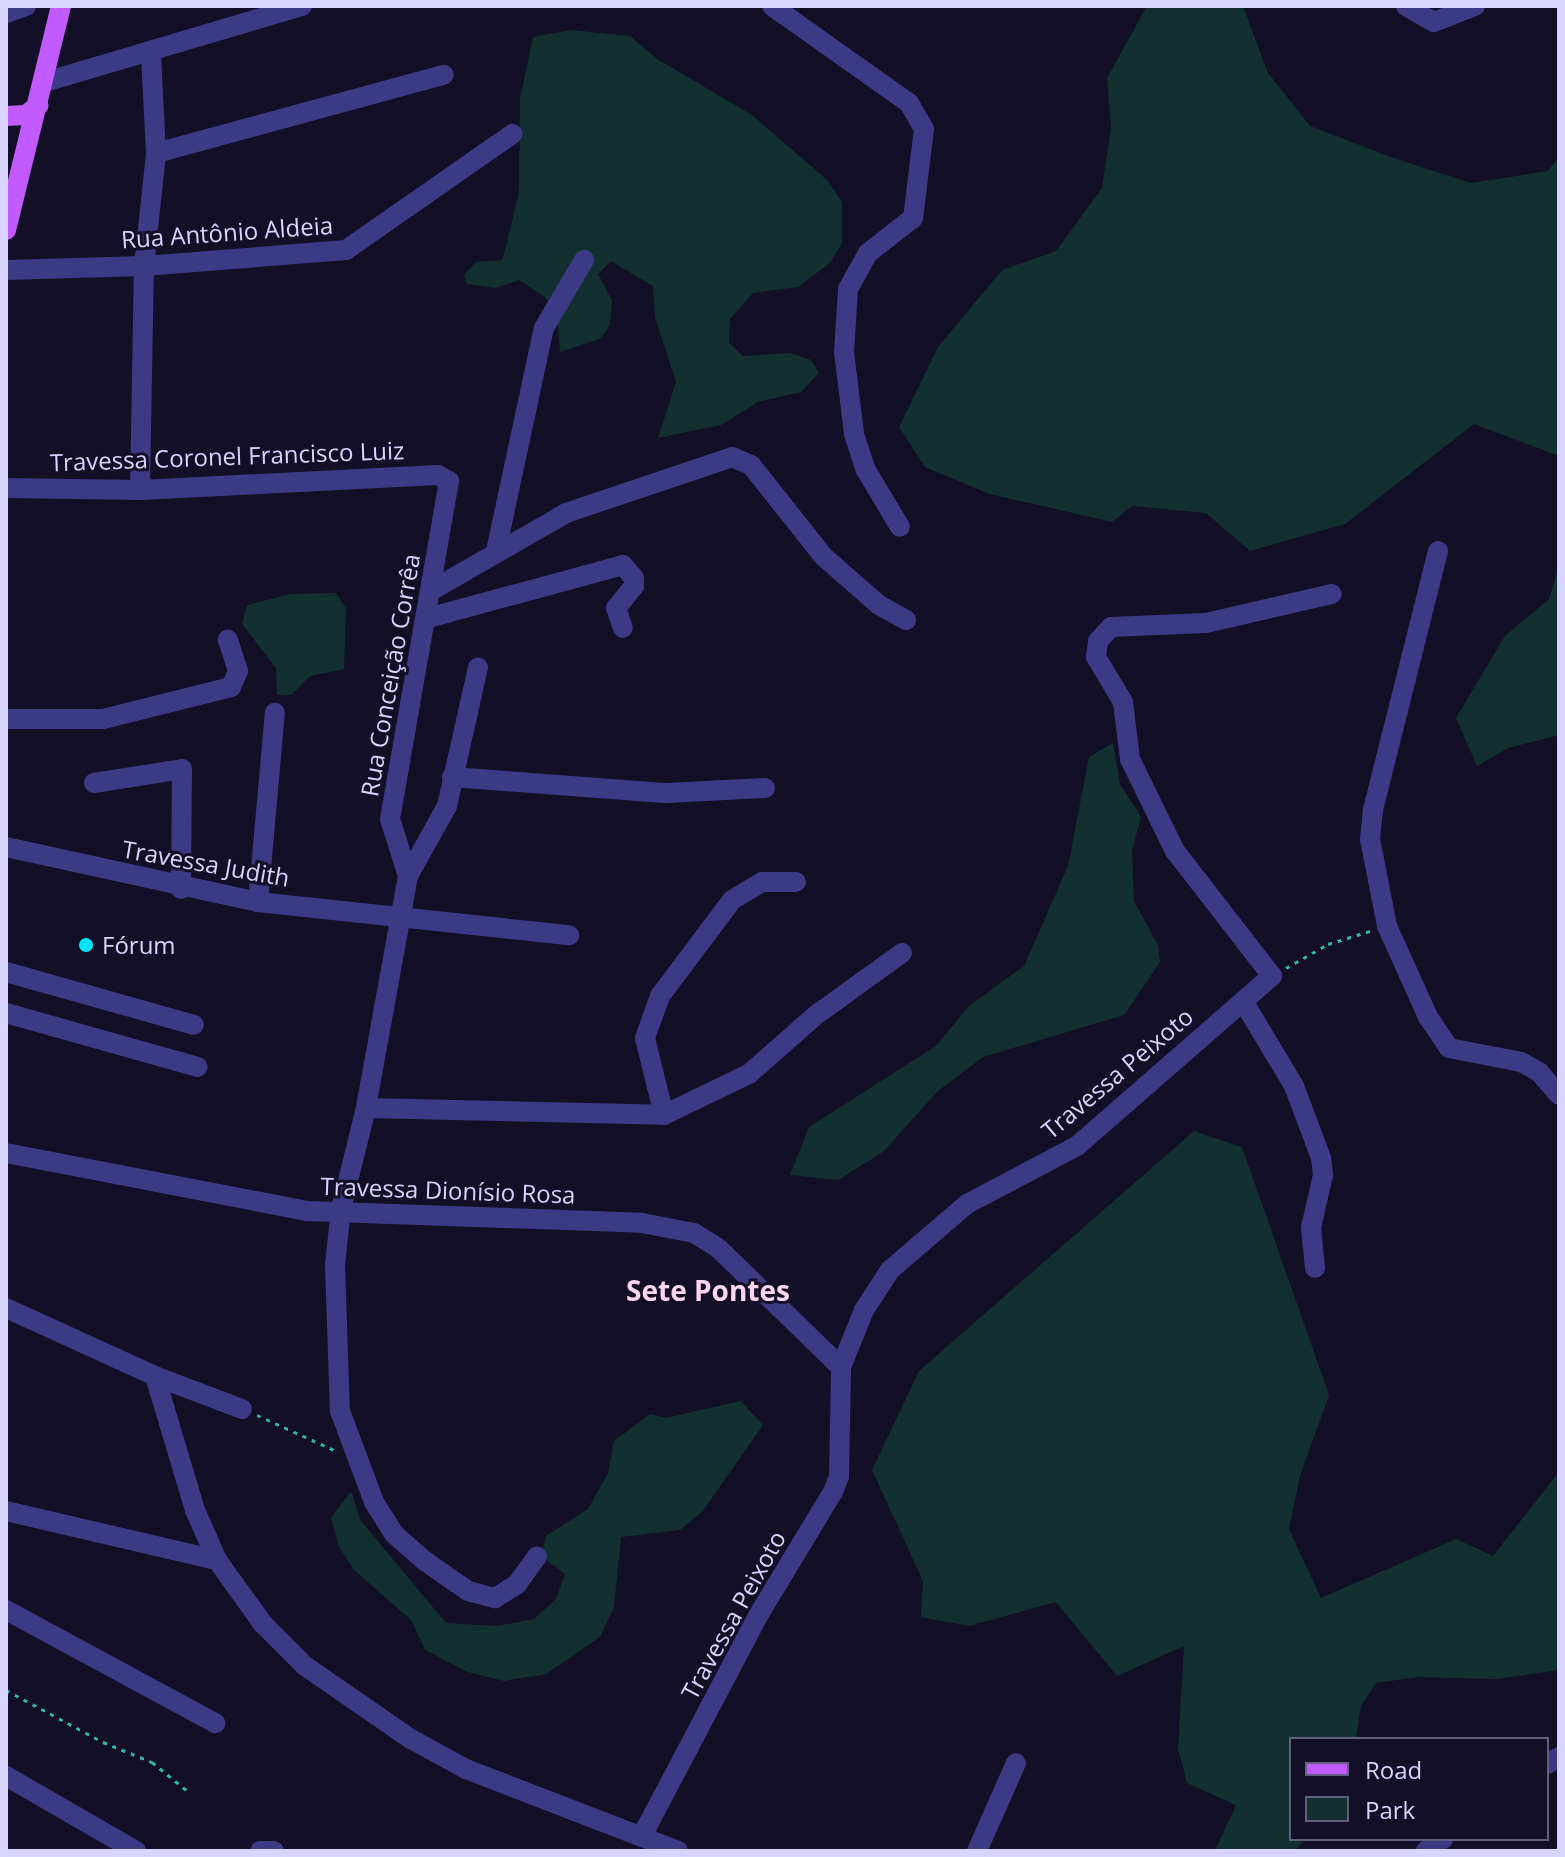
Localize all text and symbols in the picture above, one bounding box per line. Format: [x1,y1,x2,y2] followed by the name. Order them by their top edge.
[120,210,334,254] street label: Rua Antônio Aldeia
[49,435,405,477] street label: Travessa Coronel Francisco Luiz
[354,551,426,799] street label: Rua Conceição Corrêa
[120,834,292,892] street label: Travessa Judith
[102,931,176,959] place label: Fórum
[77,936,95,954] marker: Fórum
[1036,1001,1198,1145] street label: Travessa Peixoto
[320,1171,576,1209] street label: Travessa Dionísio Rosa
[626,1273,790,1307] district label: Sete Pontes
[675,1526,791,1704] street label: Travessa Peixoto
[1289,1737,1549,1841] legend
[1365,1753,1422,1786] text: Road
[1365,1793,1415,1826] text: Park

